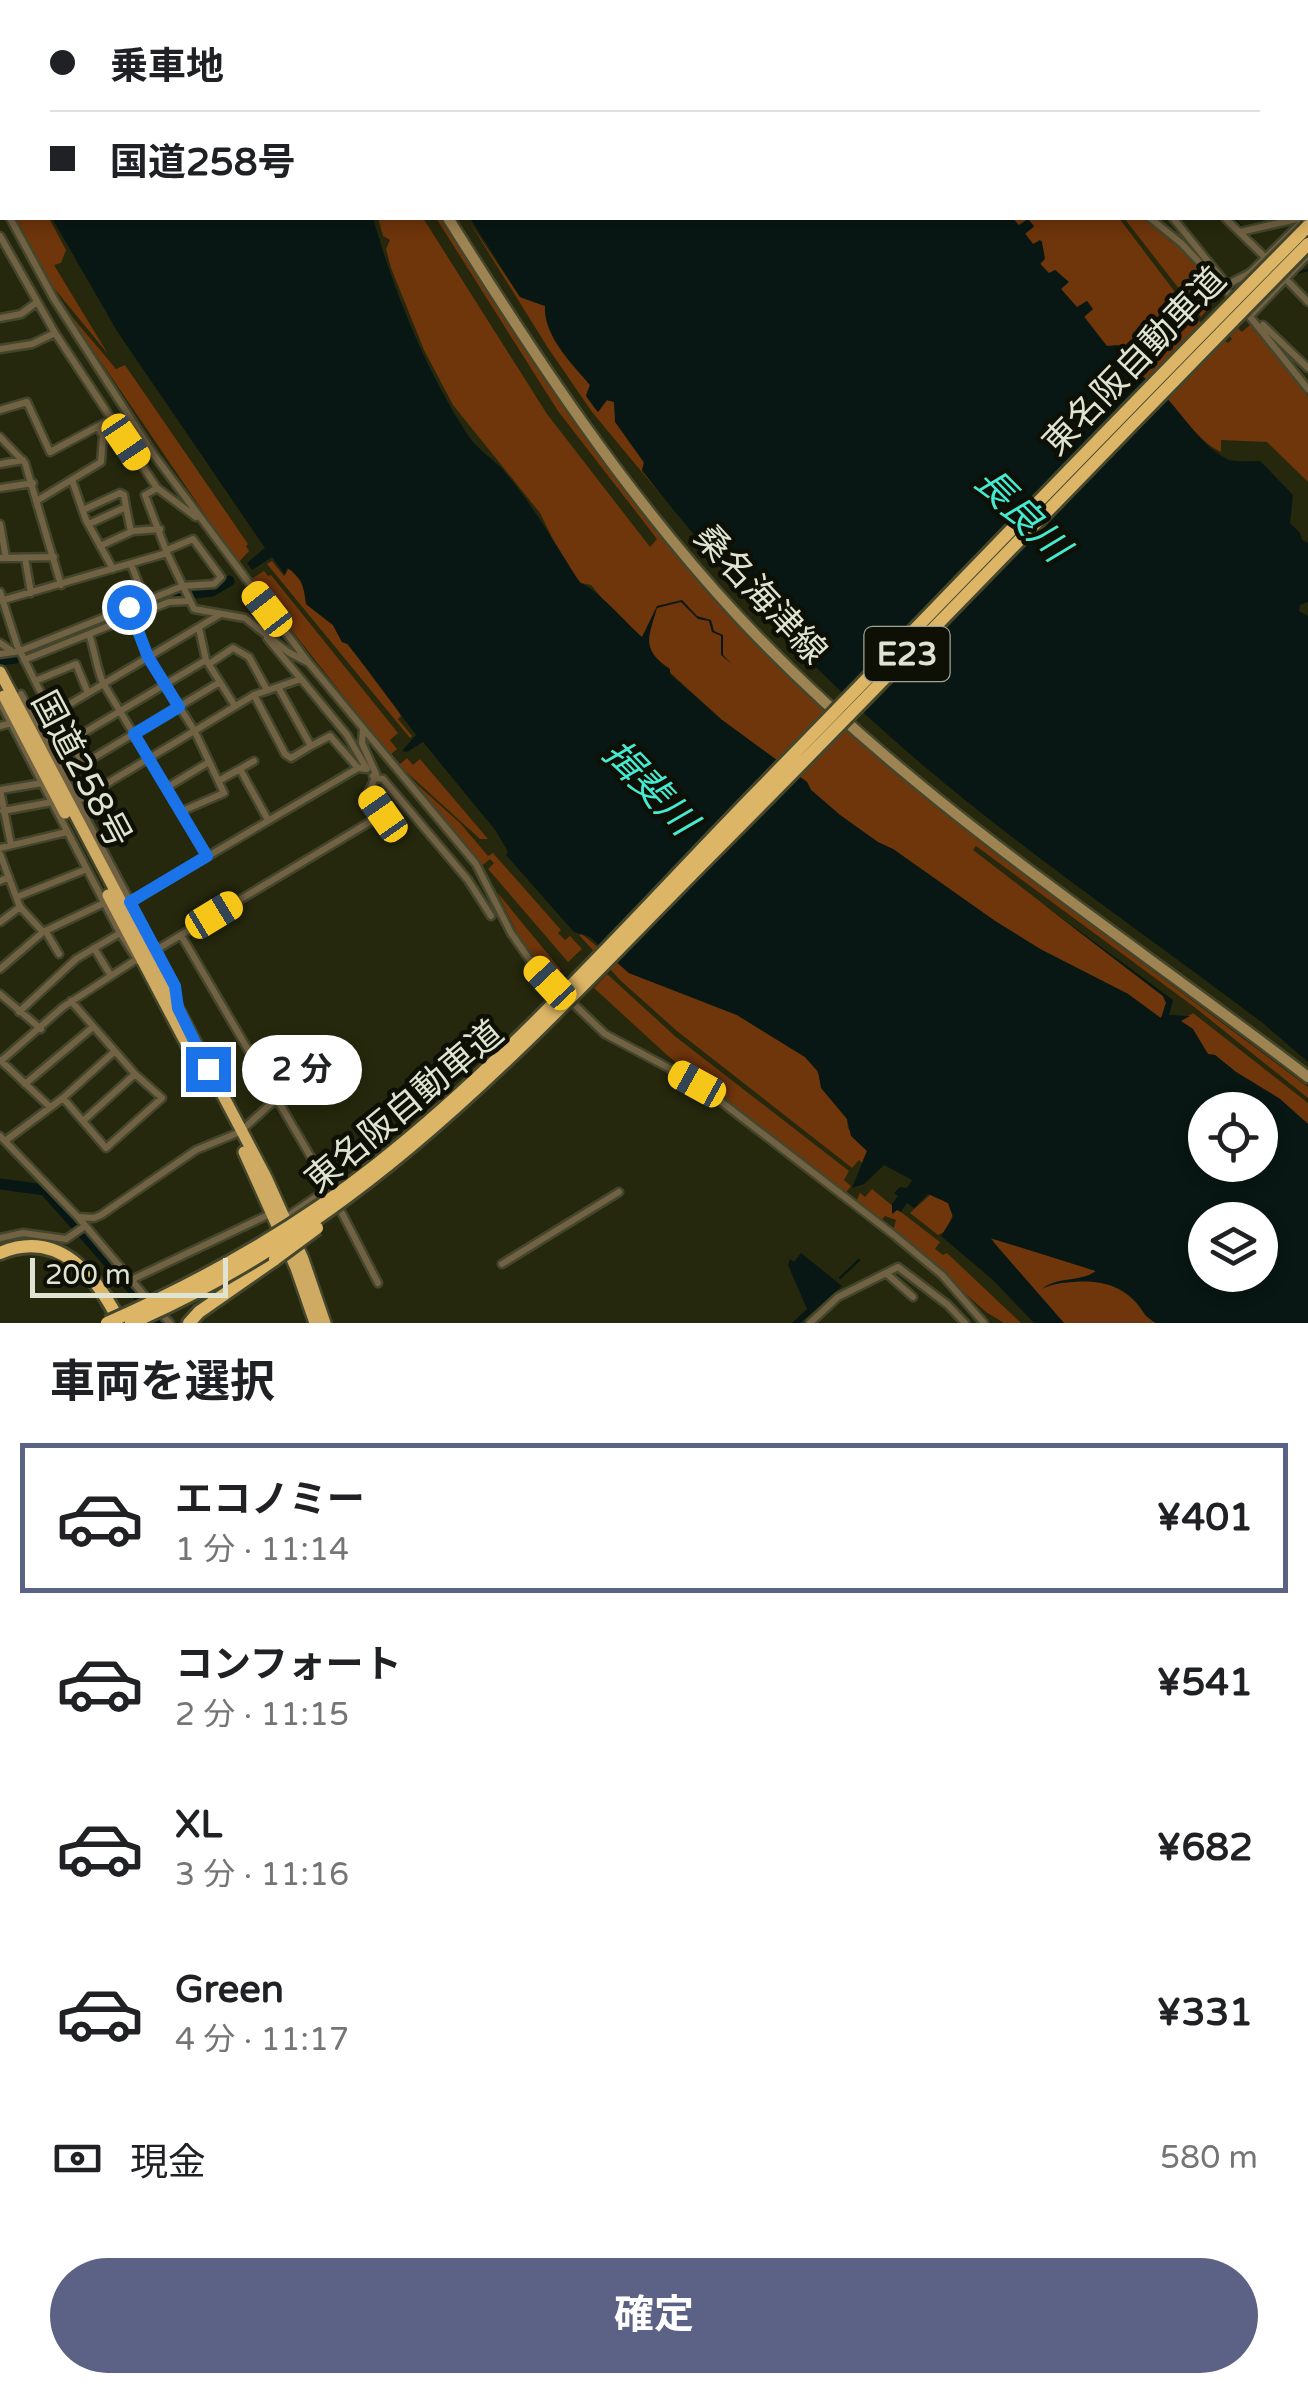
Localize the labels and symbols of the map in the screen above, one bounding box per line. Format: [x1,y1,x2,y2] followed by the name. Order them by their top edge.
[1035,259,1235,464] street label: 東名阪自動車道
[97,409,155,475] car
[965,458,1081,574] water label: 長良川
[685,516,835,673] street label: 桑名海津線
[237,576,297,642] car
[107,585,152,630] route start
[864,627,950,681] road number: E23
[22,684,140,855] street label: 国道258号
[593,731,708,848] water label: 揖斐川
[354,781,412,847] car
[181,887,247,943] car
[519,951,581,1015] car
[297,1012,512,1202] street label: 東名阪自動車道
[243,1034,363,1104] callout: 2 分
[186,1047,231,1092] route end
[663,1056,731,1112] car
[30,1253,228,1298] scale bar

